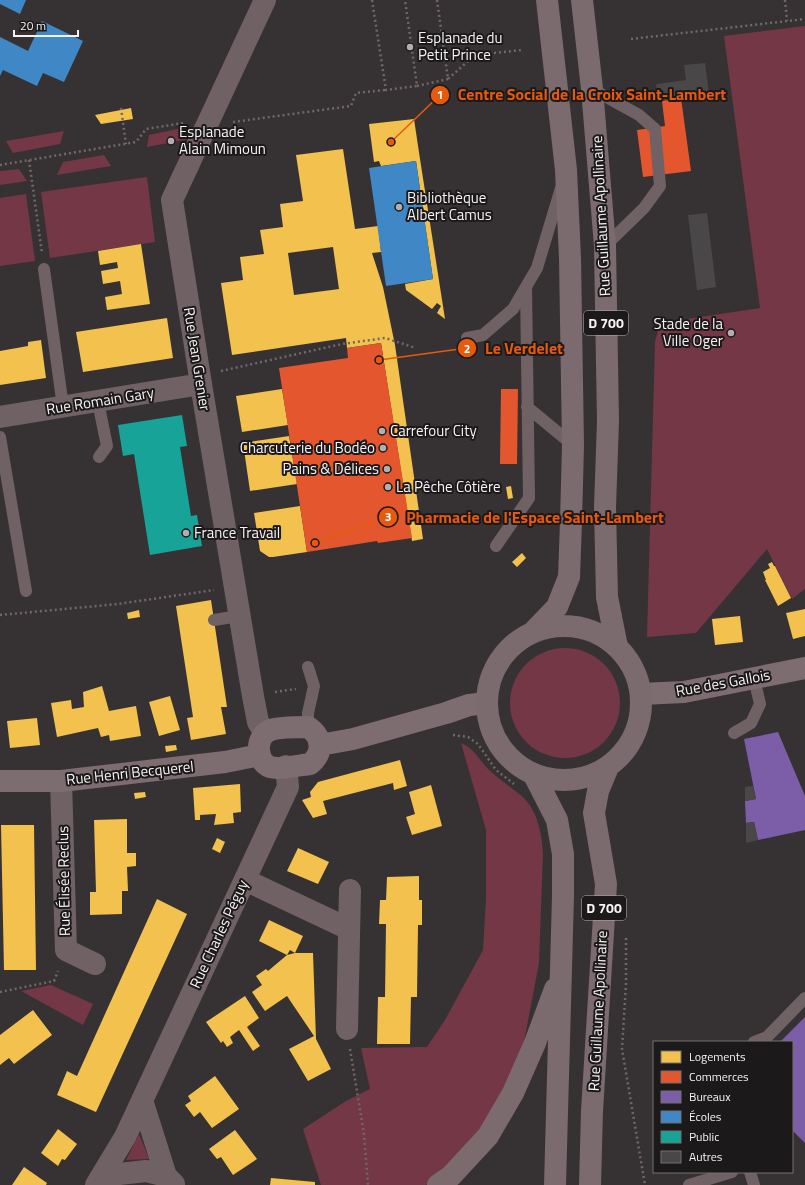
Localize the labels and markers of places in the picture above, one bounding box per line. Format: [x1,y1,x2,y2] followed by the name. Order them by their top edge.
[418,26,502,66] place label: Esplanade du Petit Prince
[405,42,415,52] marker: Esplanade du Petit Prince
[430,81,734,109] callout: Centre Social de la Croix Saint-Lambert
[179,120,266,160] place label: Esplanade Alain Mimoun
[166,136,176,146] marker: Esplanade Alain Mimoun
[407,186,492,226] place label: Bibliothèque Albert Camus
[394,202,404,212] marker: Bibliothèque Albert Camus
[654,312,723,352] place label: Stade de la Ville Oger
[726,328,736,338] marker: Stade de la Ville Oger
[457,334,571,362] callout: Le Verdelet
[390,419,477,442] place label: Carrefour City
[377,426,387,436] marker: Carrefour City
[240,436,375,459] place label: Charcuterie du Bodéo
[378,443,388,453] marker: Charcuterie du Bodéo
[282,457,379,480] place label: Pains & Délices
[382,464,392,474] marker: Pains & Délices
[396,475,501,498] place label: La Pêche Côtière
[383,482,393,492] marker: La Pêche Côtière
[378,503,672,531] callout: Pharmacie de l'Espace Saint-Lambert
[194,521,280,544] place label: France Travail
[181,528,191,538] marker: France Travail

